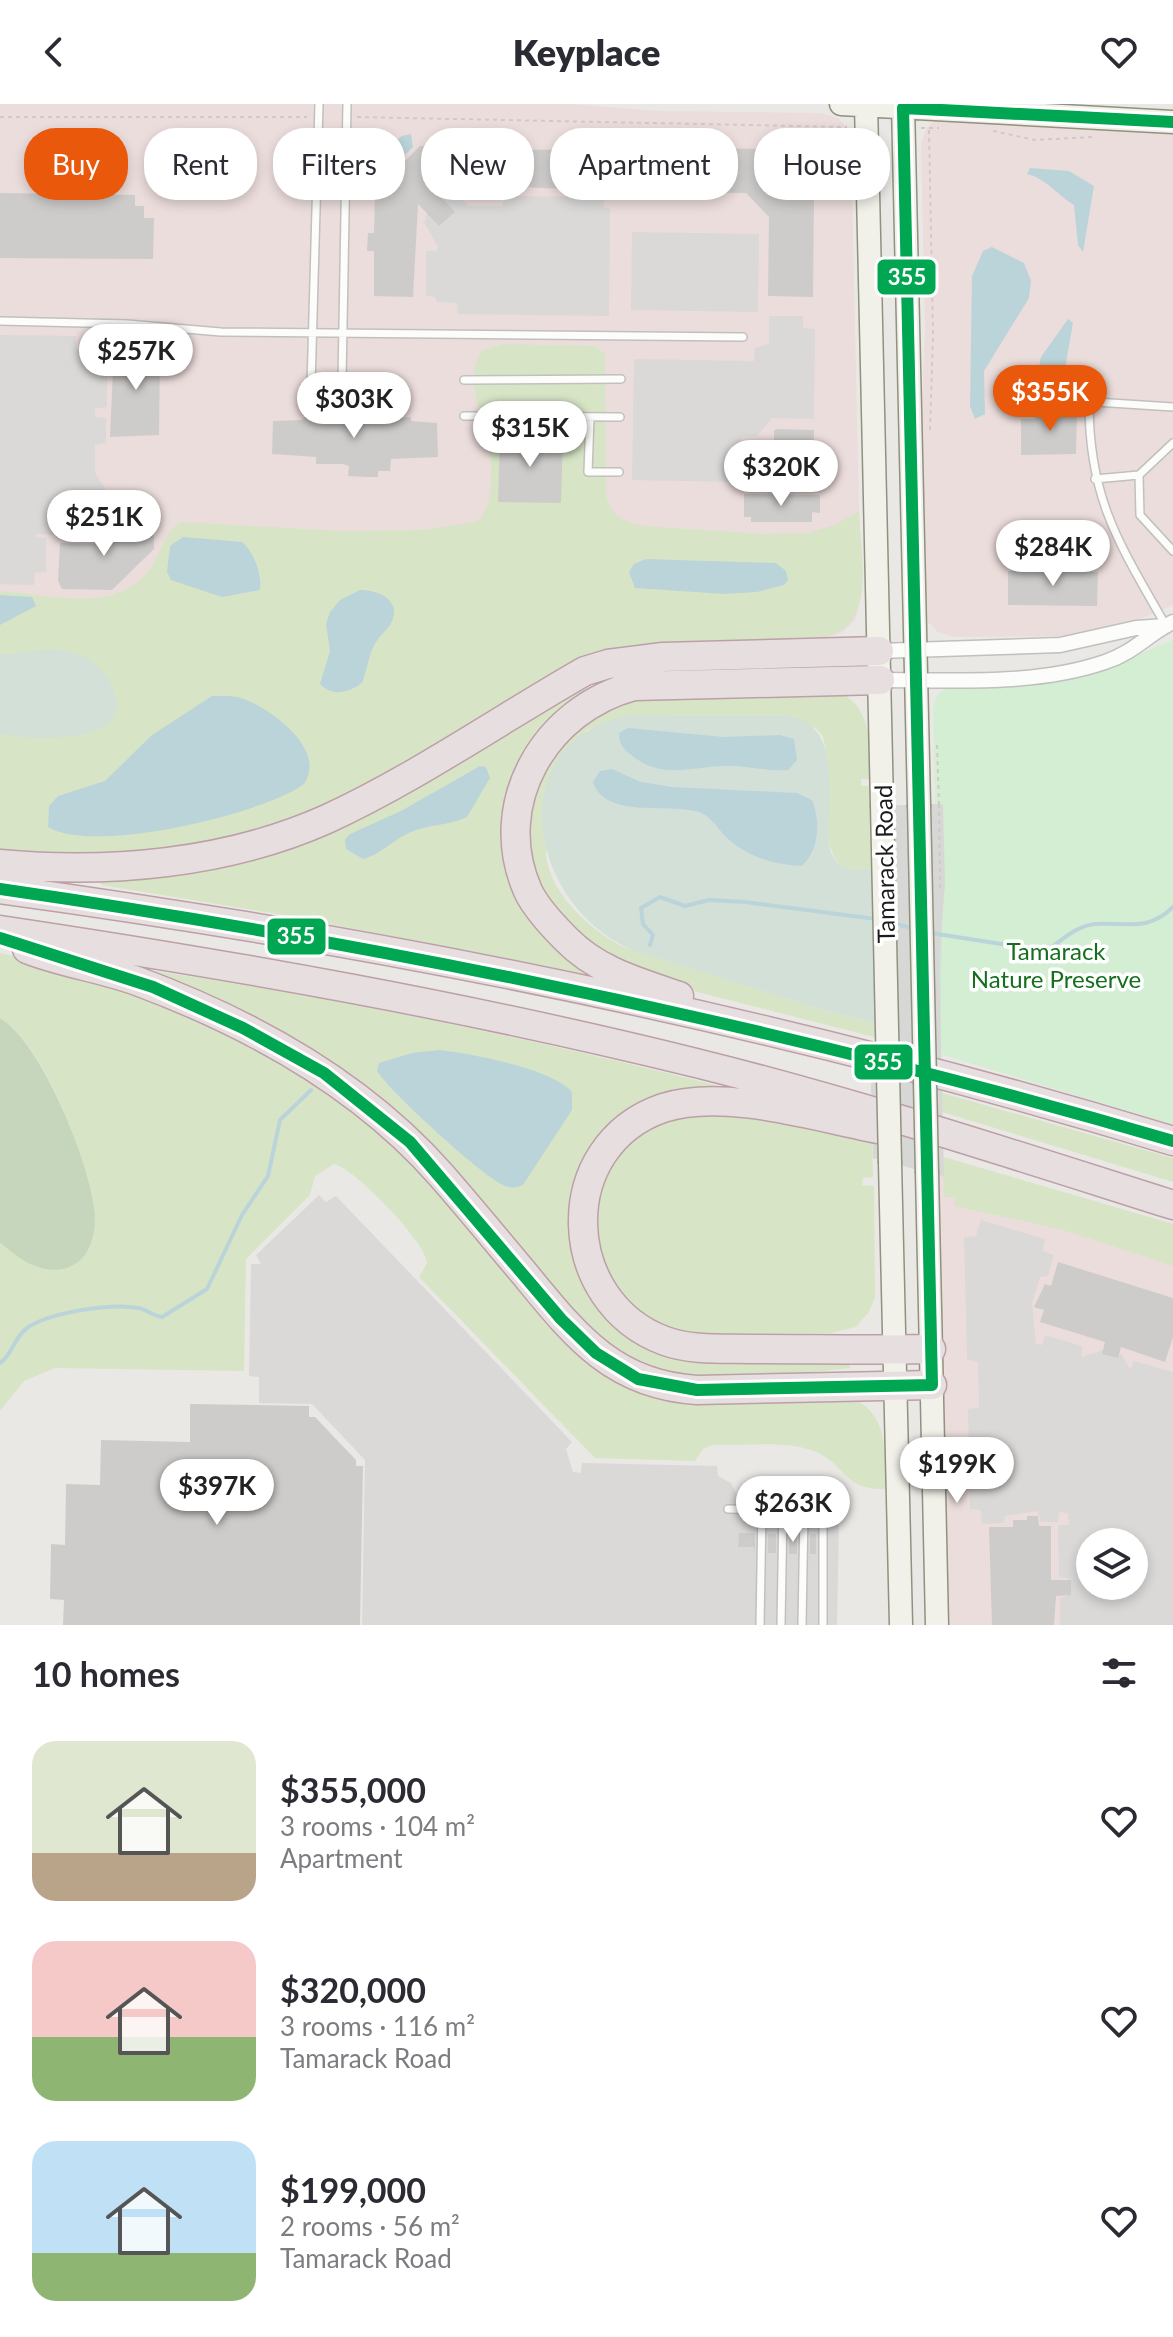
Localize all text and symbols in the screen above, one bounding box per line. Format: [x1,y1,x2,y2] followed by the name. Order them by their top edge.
[32,30,76,74] icon: back
[513,30,660,74] text: Keyplace
[1097,30,1141,74] icon: heart
[24,128,128,200] chip: Buy
[144,128,257,200] chip: Rent
[273,128,405,200] chip: Filters
[421,128,534,200] chip: New
[550,128,738,200] chip: Apartment
[754,128,890,200] chip: House
[876,258,937,296] line badge: 355
[888,263,926,290] text: 355
[80,324,192,392] pin: $257K
[97,334,175,366] text: $257K
[994,365,1106,433] pin: $355K
[298,372,410,440] pin: $303K
[1011,375,1089,407] text: $355K
[315,382,393,414] text: $303K
[474,401,586,469] pin: $315K
[491,411,569,443] text: $315K
[725,440,837,508] pin: $320K
[742,450,820,482] text: $320K
[48,490,160,558] pin: $251K
[65,500,143,532] text: $251K
[997,520,1109,588] pin: $284K
[1014,530,1092,562] text: $284K
[868,784,900,944] street label: Tamarack Road
[266,917,327,956] line badge: 355
[277,922,315,949] text: 355
[971,936,1141,993] park label: Tamarack Nature Preserve
[853,1043,914,1081] line badge: 355
[864,1048,902,1075] text: 355
[901,1437,1013,1505] pin: $199K
[918,1447,996,1479] text: $199K
[161,1459,273,1527] pin: $397K
[178,1469,256,1501] text: $397K
[737,1476,849,1544] pin: $263K
[754,1486,832,1518] text: $263K
[1076,1528,1148,1600] map controls
[1076,1528,1148,1600] button: layers
[1097,1651,1141,1695] icon: filters
[32,1653,180,1694] text: 10 homes
[280,1769,426,1810] text: $355,000
[96,1773,192,1869] icon: home
[1097,1799,1141,1843] icon: heart
[280,1810,475,1842] text: 3 rooms · 104 m²
[280,1842,403,1874] text: Apartment
[280,1969,426,2010] text: $320,000
[96,1973,192,2069] icon: home
[1097,1999,1141,2043] icon: heart
[280,2010,475,2042] text: 3 rooms · 116 m²
[280,2042,452,2074] text: Tamarack Road
[280,2169,426,2210] text: $199,000
[96,2173,192,2269] icon: home
[1097,2199,1141,2243] icon: heart
[280,2210,460,2242] text: 2 rooms · 56 m²
[280,2242,452,2274] text: Tamarack Road

